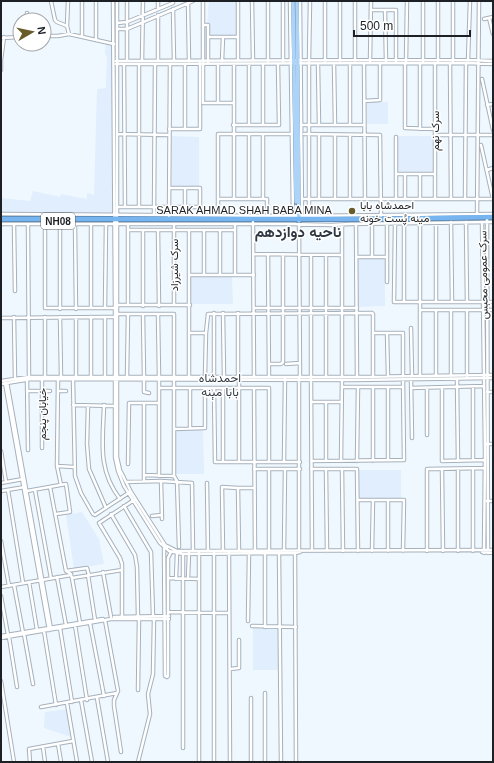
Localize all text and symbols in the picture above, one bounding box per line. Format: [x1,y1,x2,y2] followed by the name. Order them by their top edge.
[12,12,52,52] north arrow
[354,12,470,38] scale bar
[360,19,393,33] text: 500 m
[35,26,48,35] text: N
[429,111,443,151] street label: سرک نهم
[360,199,430,226] place label: احمدشاه بابا مینه پُست خونه
[156,204,332,216] street label: SARAK AHMAD SHAH BABA MINA
[347,206,357,216] marker: احمدشاه بابا مینه پُست خونه
[41,213,75,229] road number: NH08
[255,223,341,242] district label: ناحیه دوازدهم
[476,230,491,319] street label: سرک عمومی محبس
[168,238,181,291] street label: سرک شیرزاد
[199,371,241,401] district label: احمدشاه بابا مېنه
[36,388,50,440] street label: خیابان پنجم

